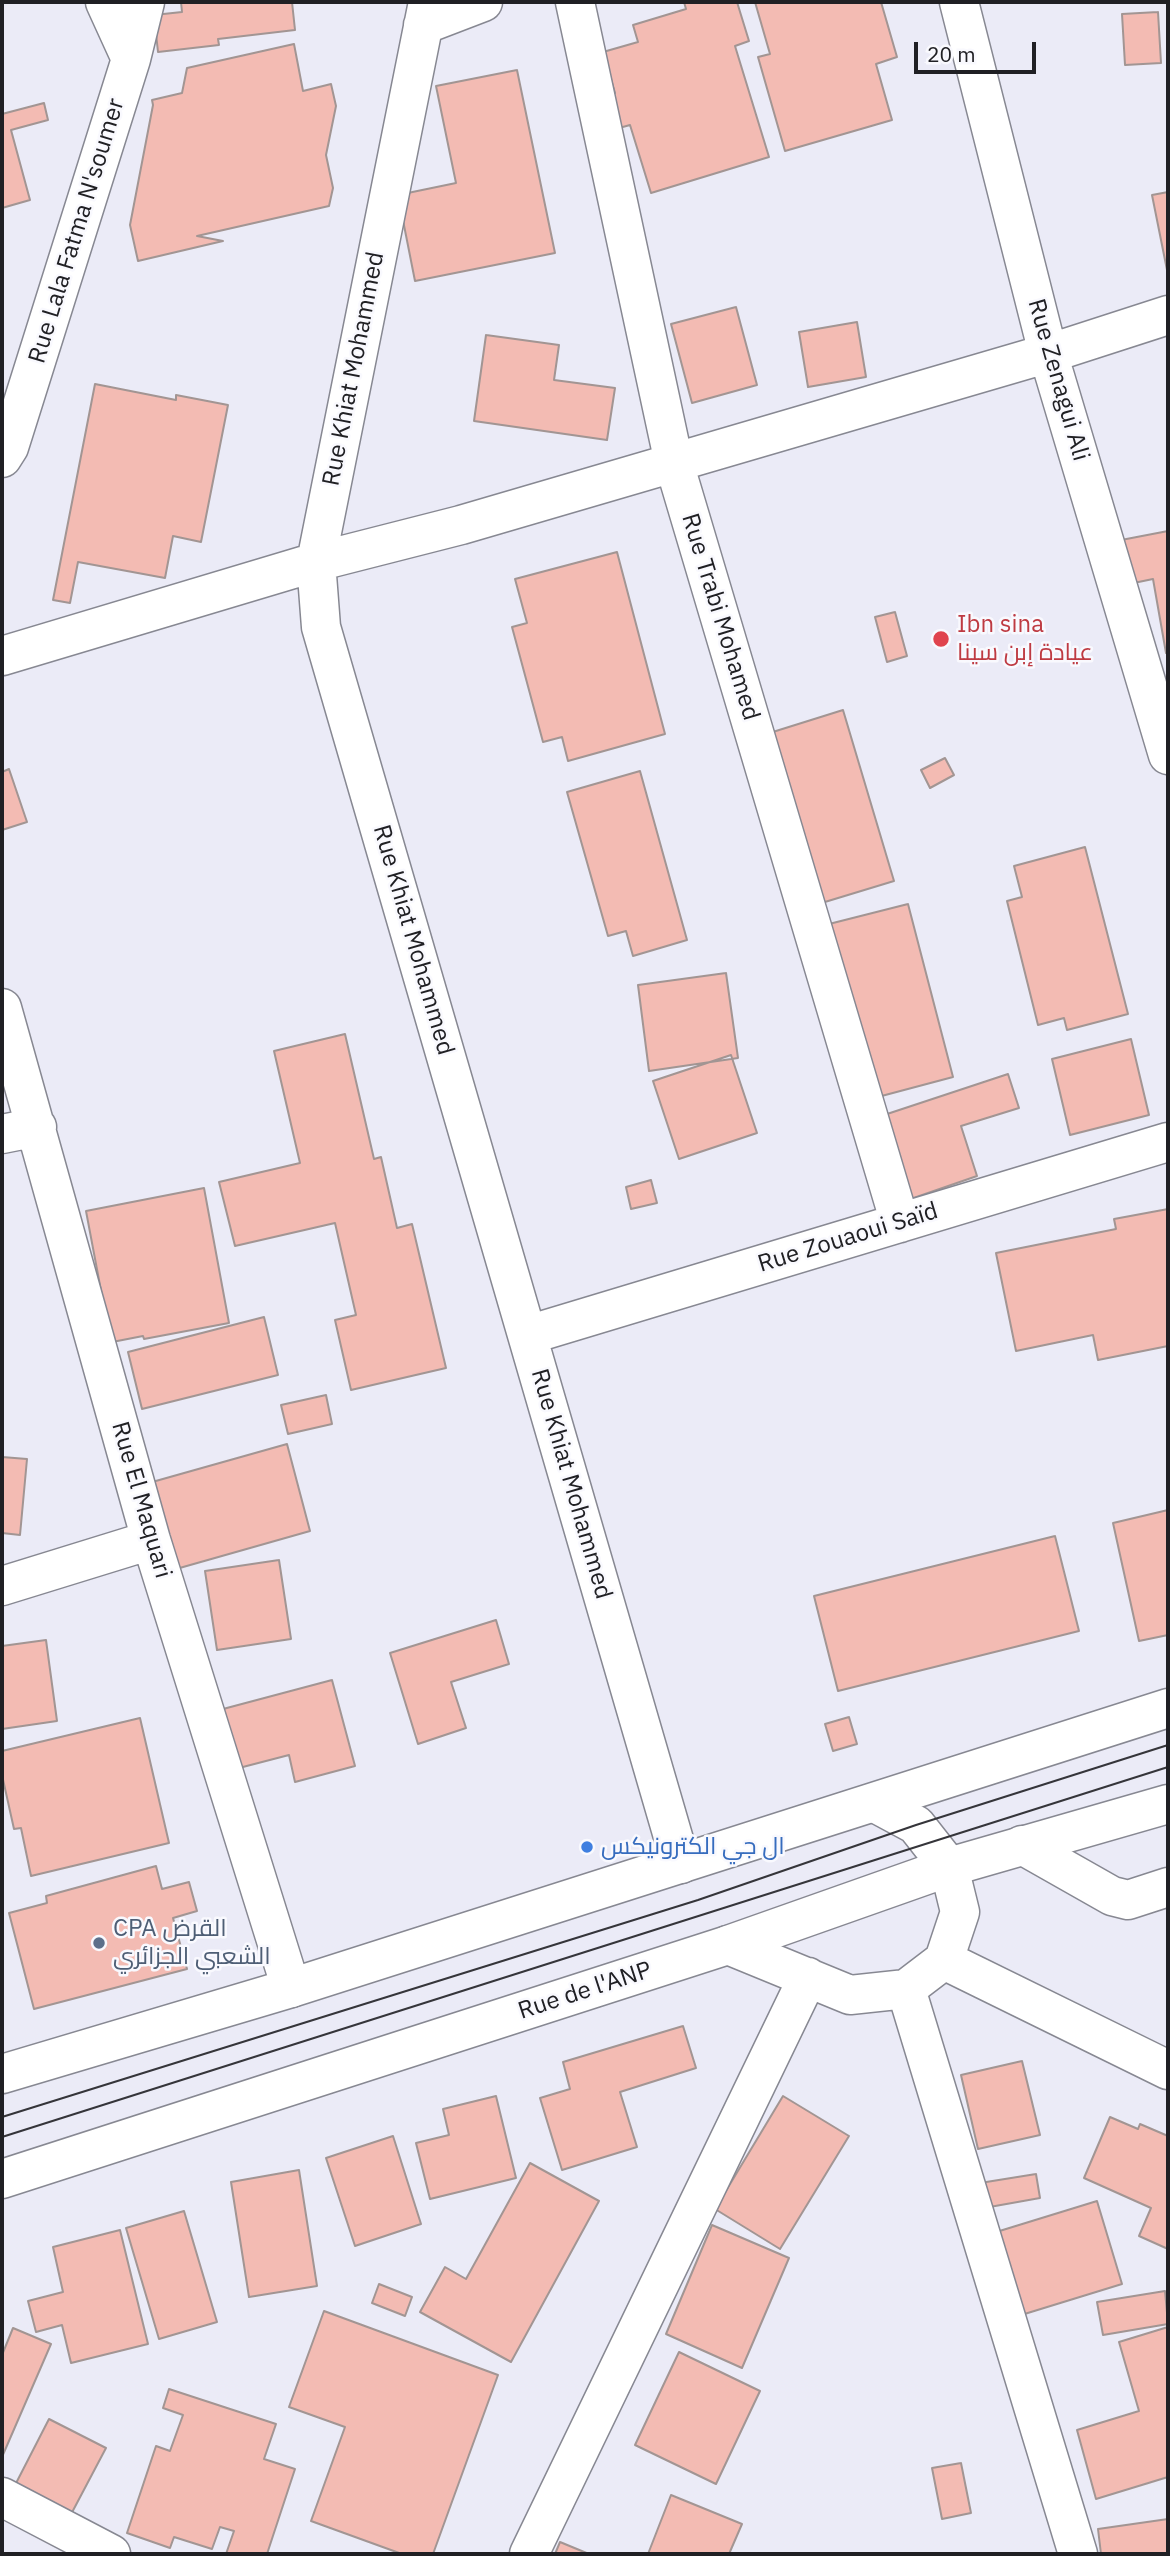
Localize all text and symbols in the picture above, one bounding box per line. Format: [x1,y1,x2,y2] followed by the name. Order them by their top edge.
[918,28,1040,72] scale bar
[927,40,976,68] text: 20 m
[23,95,131,367] street label: Rue Lala Fatma N'soumer
[317,249,391,489] street label: Rue Khiat Mohammed
[1021,296,1095,464] street label: Rue Zenagui Ali
[675,510,765,724] street label: Rue Trabi Mohamed
[957,611,1093,667] place label: Ibn sina عيادة إبن سينا
[931,629,951,649] marker: Ibn sina عيادة إبن سينا
[366,822,460,1058] street label: Rue Khiat Mohammed
[754,1197,942,1279] street label: Rue Zouaoui Saïd
[524,1366,618,1602] street label: Rue Khiat Mohammed
[105,1418,177,1582] street label: Rue El Maquari
[601,1833,785,1861] place label: ال جي الكترونيكس
[579,1839,595,1855] marker: ال جي الكترونيكس
[113,1915,271,1971] place label: CPA القرض الشعبي الجزائري
[91,1935,107,1951] marker: CPA القرض الشعبي الجزائري
[515,1956,655,2026] street label: Rue de l'ANP

